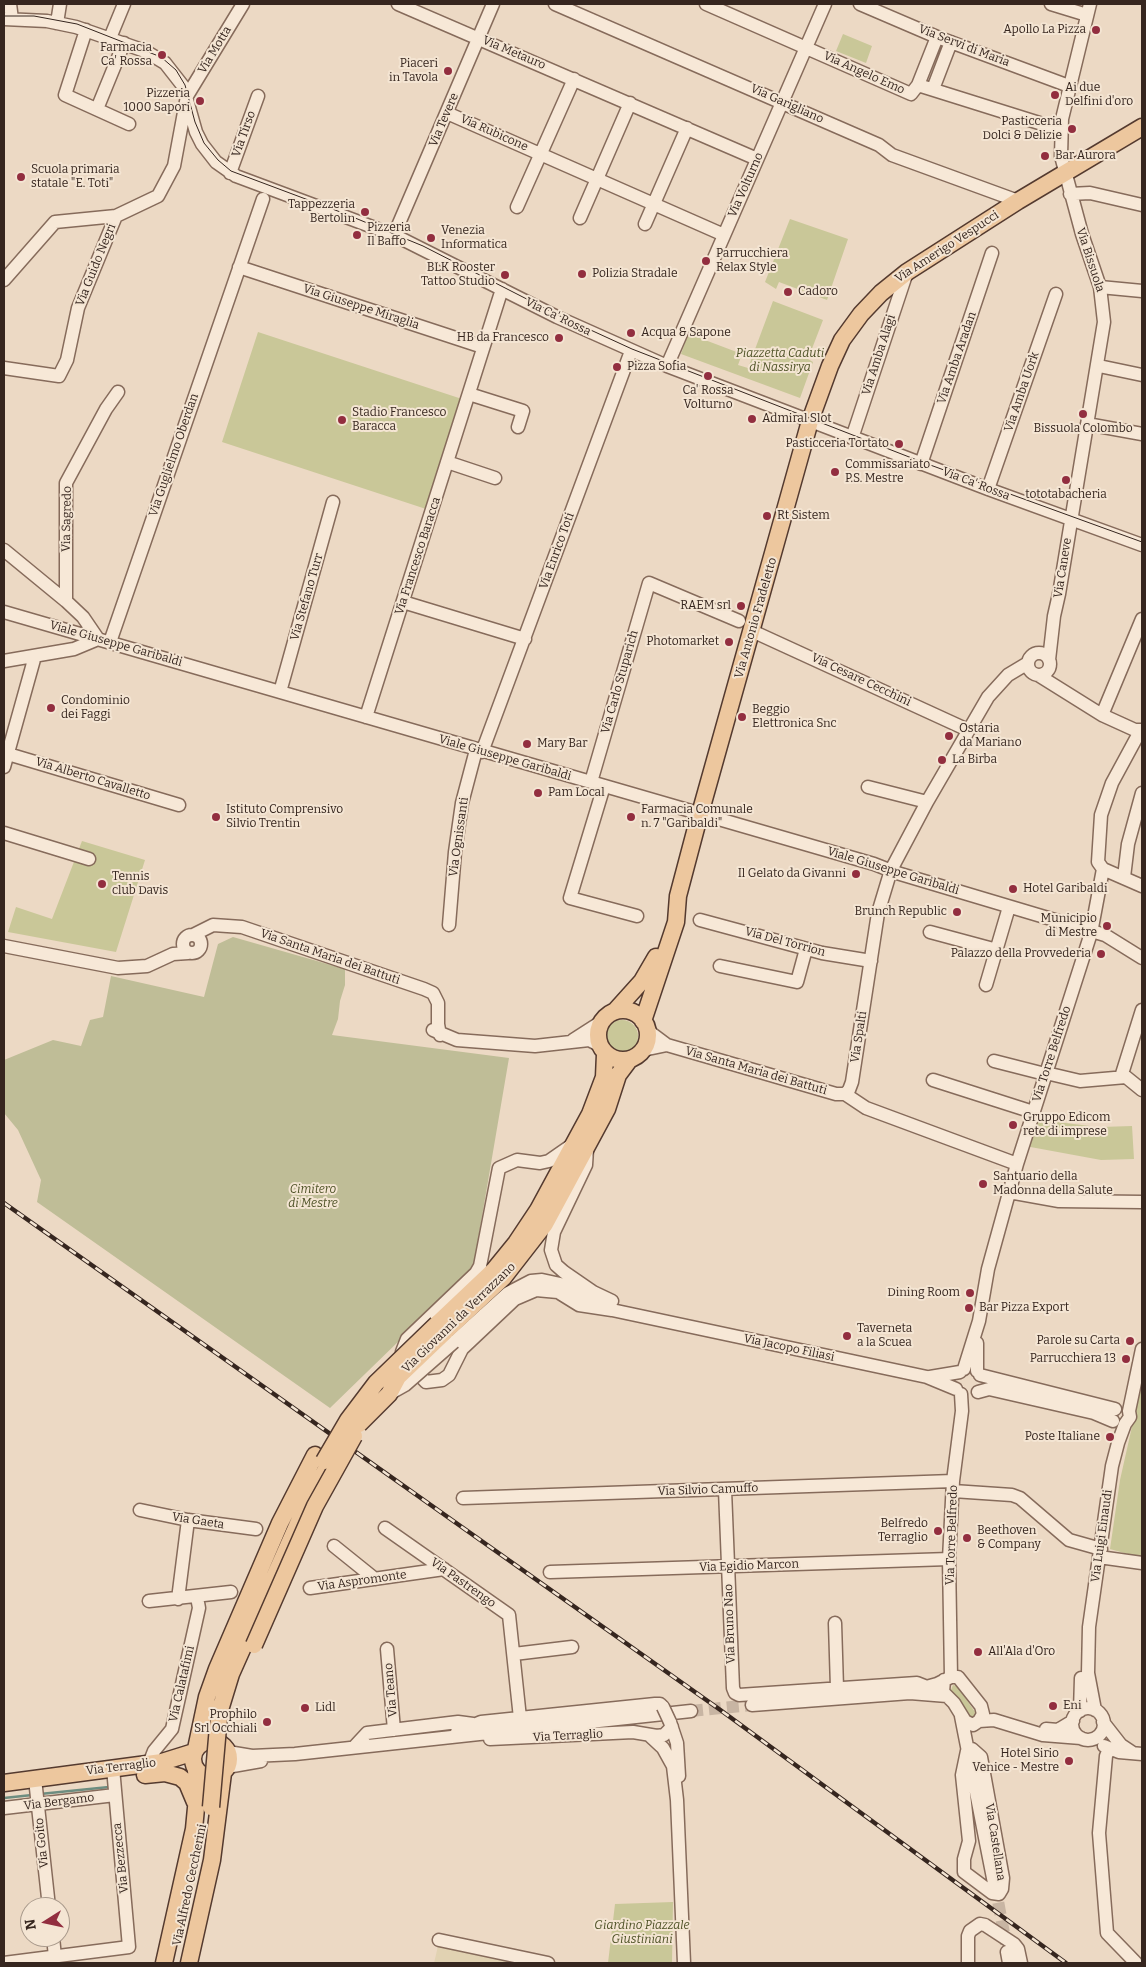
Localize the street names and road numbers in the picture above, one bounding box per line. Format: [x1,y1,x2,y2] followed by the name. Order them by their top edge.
[916,22,1012,70] street label: Via Servi di Maria
[195,24,235,76] street label: Via Motta
[480,33,548,73] street label: Via Metauro
[821,49,907,97] street label: Via Angelo Emo
[748,81,826,127] street label: Via Garigliano
[426,91,462,149] street label: Via Tevere
[229,109,259,159] street label: Via Tirso
[458,112,530,154] street label: Via Rubicone
[725,150,767,220] street label: Via Volturno
[892,208,1002,286] street label: Via Amerigo Vespucci
[73,222,119,308] street label: Via Guido Negri
[1073,226,1107,294] street label: Via Bissuola
[301,281,421,333] street label: Via Giuseppe Miraglia
[523,295,593,339] street label: Via Ca' Rossa
[934,310,980,406] street label: Via Amba Aradan
[859,313,899,397] street label: Via Amba Alagi
[1002,350,1042,434] street label: Via Amba Uork
[146,392,202,518] street label: Via Guglielmo Oberdan
[940,464,1012,504] street label: Via Ca' Rossa
[59,486,75,552] street label: Via Sagredo
[392,495,444,617] street label: Via Francesco Baracca
[537,511,577,591] street label: Via Enrico Toti
[1051,537,1075,599] street label: Via Caneve
[288,552,326,642] street label: Via Stefano Turr
[732,556,780,680] street label: Via Antonio Fradeletto
[48,618,184,670] street label: Viale Giuseppe Garibaldi
[598,629,642,735] street label: Via Carlo Stuparich
[809,651,913,709] street label: Via Cesare Cecchini
[437,732,573,784] street label: Viale Giuseppe Garibaldi
[34,755,152,803] street label: Via Alberto Cavalletto
[446,796,472,878] street label: Via Ognissanti
[825,844,961,898] street label: Viale Giuseppe Garibaldi
[743,924,827,960] street label: Via Del Torrion
[258,926,402,988] street label: Via Santa Maria dei Battuti
[1030,1004,1074,1104] street label: Via Torre Belfredo
[848,1010,870,1064] street label: Via Spalti
[683,1044,829,1098] street label: Via Santa Maria dei Battuti
[399,1260,519,1376] street label: Via Giovanni da Verrazzano
[742,1331,836,1365] street label: Via Jacopo Filiasi
[657,1481,759,1499] street label: Via Silvio Camuffo
[943,1485,961,1585] street label: Via Torre Belfredo
[1088,1489,1116,1583] street label: Via Luigi Einaudi
[171,1510,225,1532] street label: Via Gaeta
[428,1555,498,1611] street label: Via Pastrengo
[699,1557,799,1575] street label: Via Egidio Marcon
[316,1568,408,1594] street label: Via Aspromonte
[721,1584,739,1664] street label: Via Bruno Nao
[166,1644,198,1724] street label: Via Calatafimi
[381,1662,401,1718] street label: Via Teano
[533,1727,603,1745] street label: Via Terraglio
[85,1756,157,1778] street label: Via Terraglio
[23,1791,95,1813] street label: Via Bergamo
[982,1802,1008,1882] street label: Via Castellana
[32,1817,52,1869] street label: Via Goito
[110,1822,132,1894] street label: Via Bezzecca
[170,1823,210,1947] street label: Via Alfredo Ceccherini

